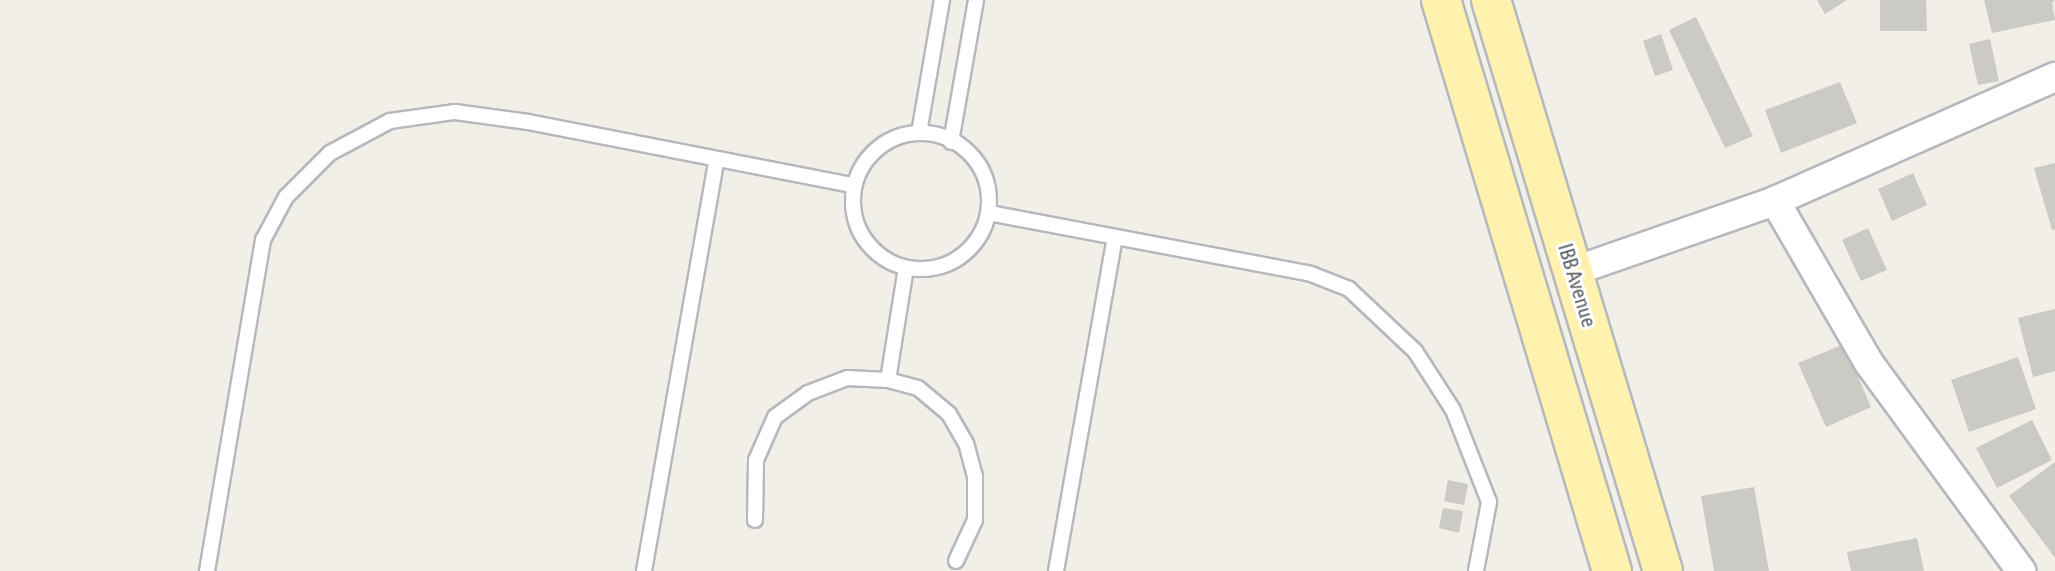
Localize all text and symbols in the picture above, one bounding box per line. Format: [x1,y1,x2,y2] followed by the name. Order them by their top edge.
[1553,240,1603,330] street label: IBB Avenue

